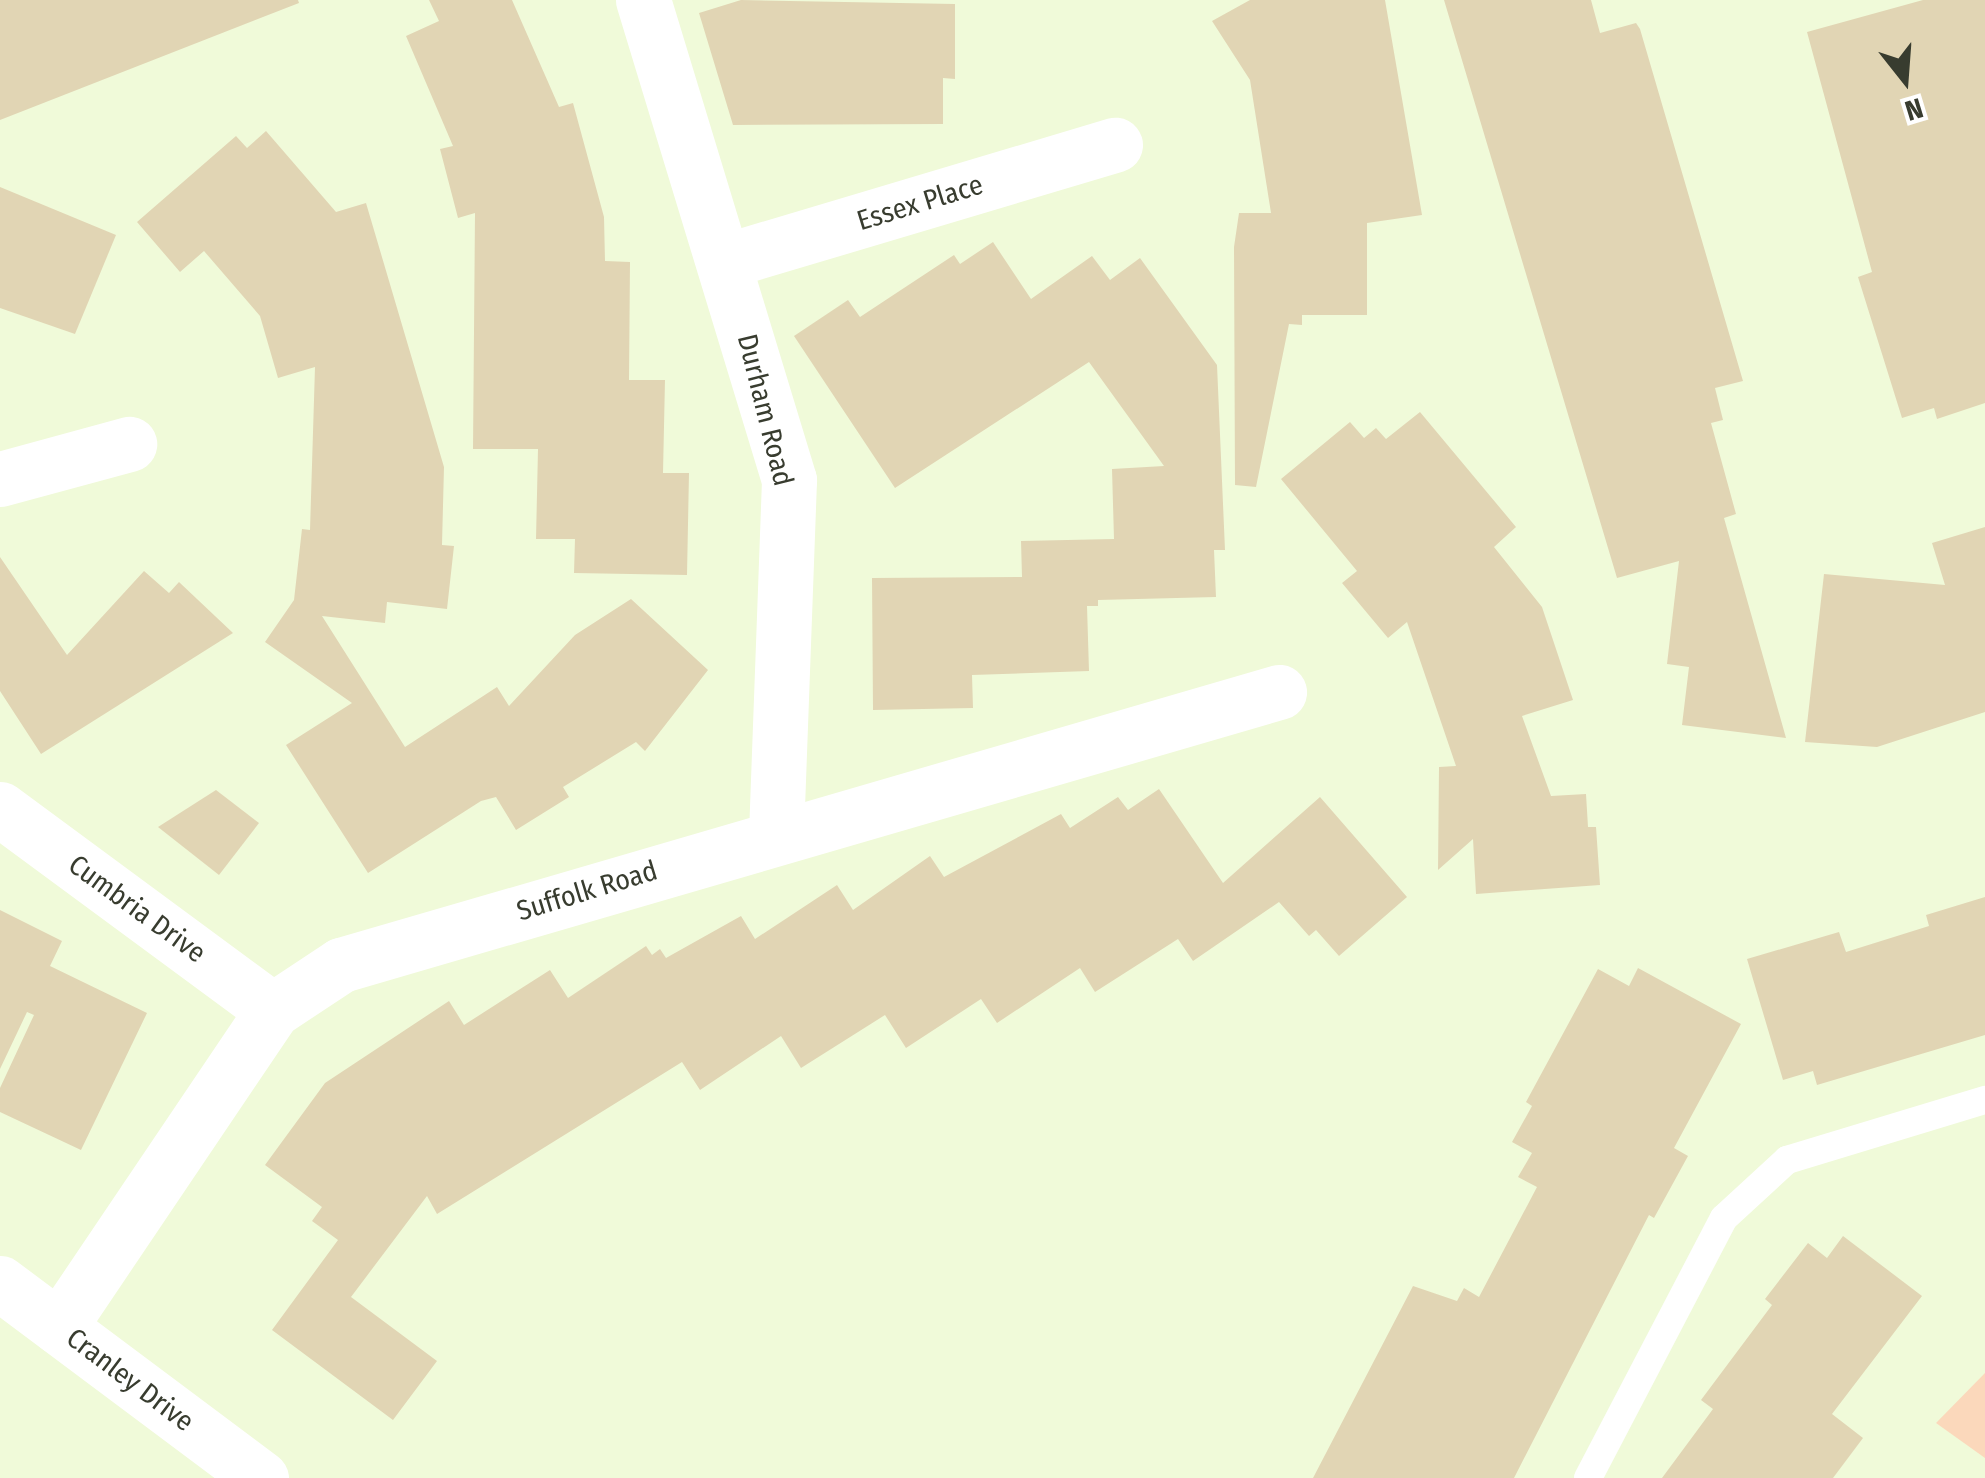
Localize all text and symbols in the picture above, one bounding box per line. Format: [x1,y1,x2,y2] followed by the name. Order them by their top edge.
[1855,30,1955,130] north arrow
[1901,91,1927,127] text: N
[853,168,987,238] street label: Essex Place
[730,331,800,489] street label: Durham Road
[62,848,212,970] street label: Cumbria Drive
[513,854,661,928] street label: Suffolk Road
[60,1321,200,1439] street label: Cranley Drive

